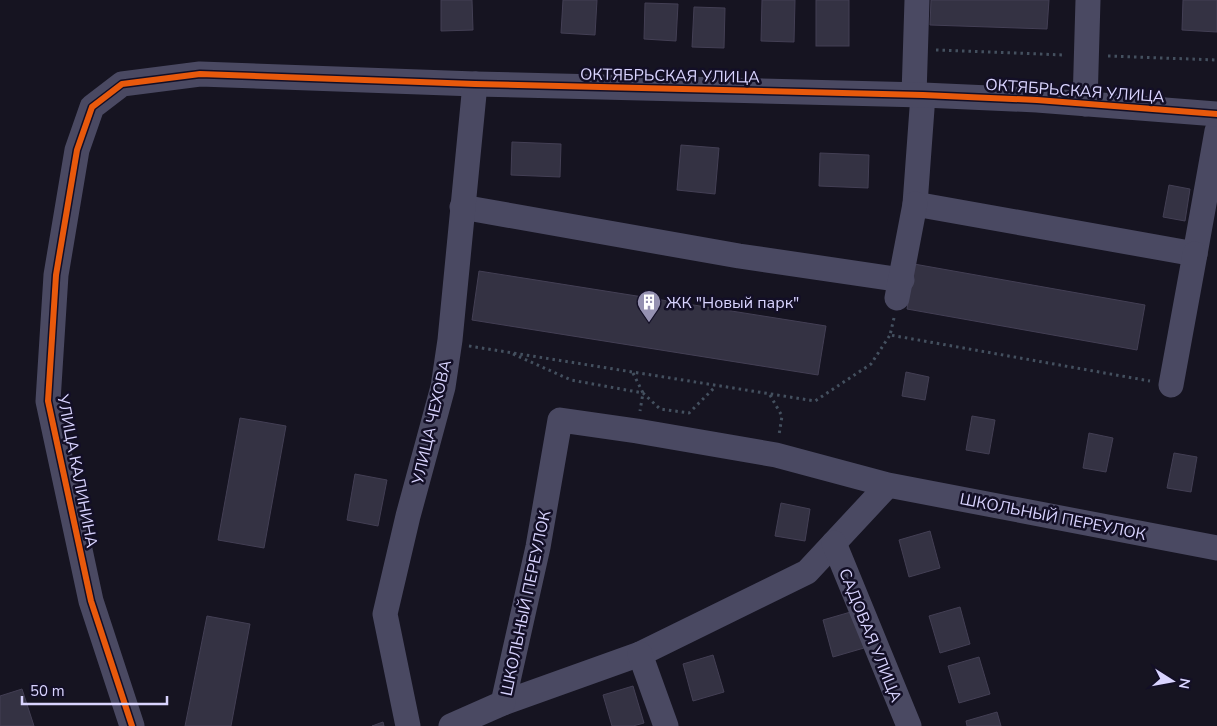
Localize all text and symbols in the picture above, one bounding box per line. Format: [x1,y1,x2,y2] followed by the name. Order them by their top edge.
[580,63,760,89] street label: ОКТЯБРЬСКАЯ УЛИЦА
[985,74,1166,108] street label: ОКТЯБРЬСКАЯ УЛИЦА
[636,289,662,323] building icon: ЖК "Новый парк"
[666,292,799,314] place label: ЖК "Новый парк"
[407,358,457,488] street label: УЛИЦА ЧЕХОВА
[51,392,103,550] street label: УЛИЦА КАЛИНИНА
[958,488,1148,546] street label: ШКОЛЬНЫЙ ПЕРЕУЛОК
[496,508,557,698] street label: ШКОЛЬНЫЙ ПЕРЕУЛОК
[833,565,907,706] street label: САДОВАЯ УЛИЦА
[1147,656,1197,706] north arrow
[22,674,168,706] scale bar
[1174,676,1195,690] text: N
[30,681,65,701] text: 50 m

